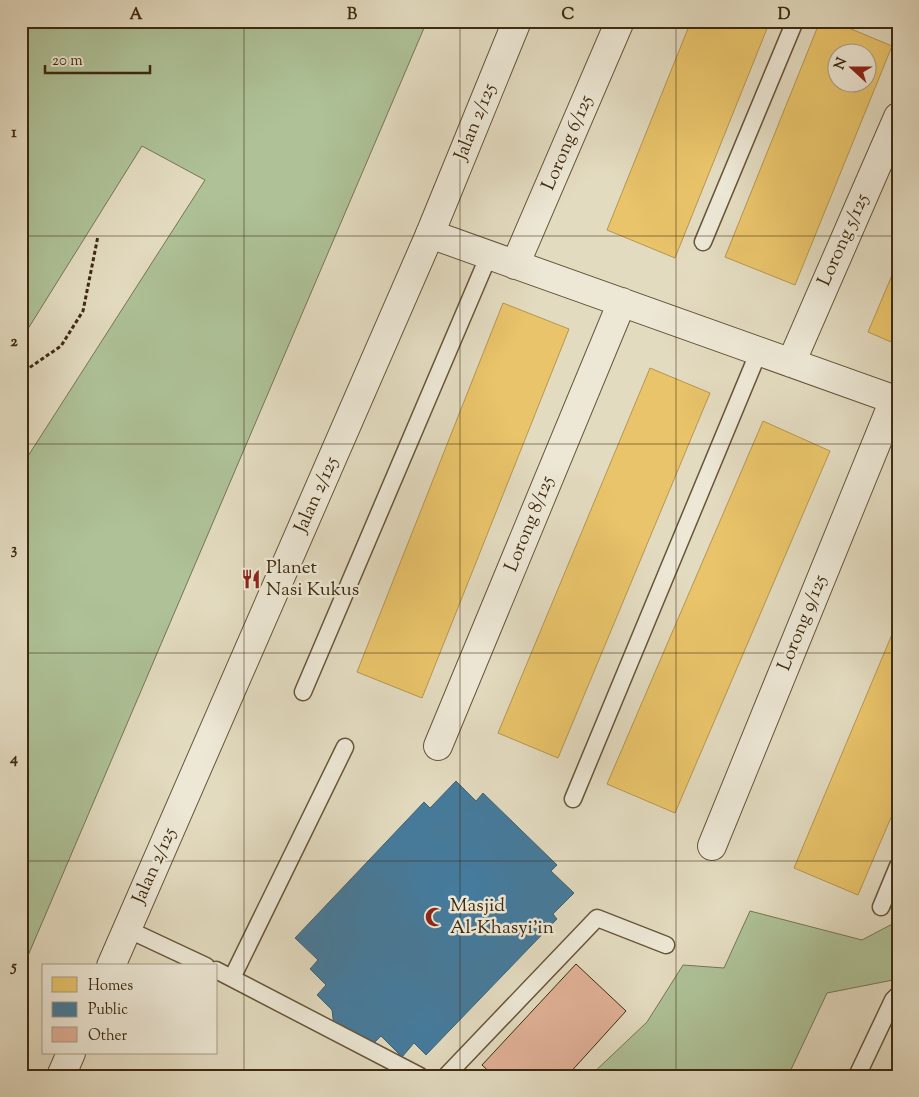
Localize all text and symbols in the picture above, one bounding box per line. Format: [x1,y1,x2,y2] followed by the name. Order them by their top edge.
[130,4,143,27] text: A
[347,4,357,27] text: B
[562,4,575,27] text: C
[778,4,791,27] text: D
[45,42,150,74] scale bar
[826,42,876,92] north arrow
[52,51,83,72] text: 20 m
[830,55,853,73] text: N
[448,79,504,166] street label: Jalan 2/125
[536,91,600,195] street label: Lorong 6/125
[11,122,17,145] text: 1
[812,189,877,291] street label: Lorong 5/125
[10,331,18,354] text: 2
[288,452,346,538] street label: Jalan 2/125
[498,471,562,576] street label: Lorong 8/125
[11,539,18,562] text: 3
[266,555,359,604] place label: Planet Nasi Kukus
[240,568,262,590] restaurant icon: Planet Nasi Kukus
[771,570,835,675] street label: Lorong 9/125
[9,748,18,771] text: 4
[126,823,184,909] street label: Jalan 2/125
[450,893,554,942] place label: Masjid Al-Khasyi'in
[424,906,446,928] mosque icon: Masjid Al-Khasyi'in
[9,956,17,979] text: 5
[42,964,218,1054] legend
[88,976,133,997] text: Homes
[88,1000,128,1021] text: Public
[88,1026,128,1047] text: Other

